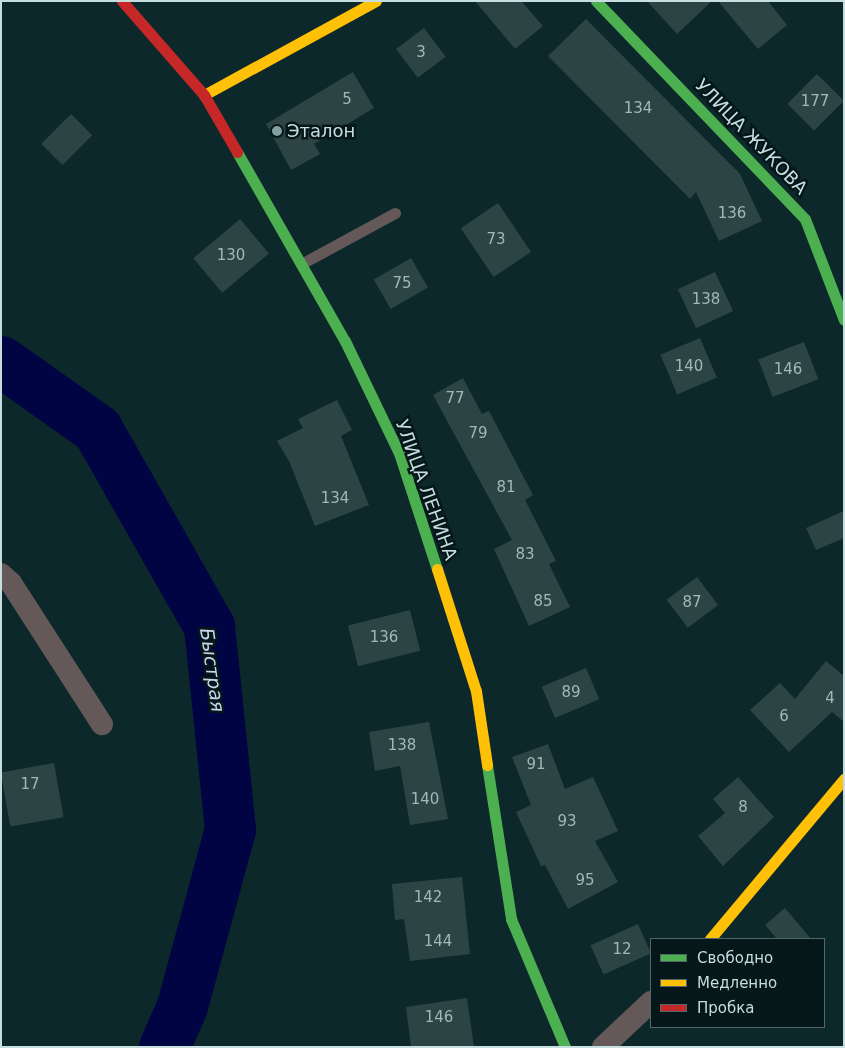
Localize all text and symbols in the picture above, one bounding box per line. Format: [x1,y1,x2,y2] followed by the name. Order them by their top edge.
[416,44,426,62] house number: 3
[690,75,812,199] street label: УЛИЦА ЖУКОВА
[342,91,352,109] house number: 5
[801,93,829,111] house number: 177
[624,100,652,118] house number: 134
[287,120,355,142] place label: Эталон
[271,125,283,137] marker: Эталон
[718,205,746,223] house number: 136
[486,231,506,249] house number: 73
[217,247,245,265] house number: 130
[392,275,412,293] house number: 75
[692,291,720,309] house number: 138
[675,358,703,376] house number: 140
[774,361,802,379] house number: 146
[445,390,465,408] house number: 77
[391,417,461,563] street label: УЛИЦА ЛЕНИНА
[468,425,488,443] house number: 79
[496,479,516,497] house number: 81
[321,490,349,508] house number: 134
[515,546,535,564] house number: 83
[533,593,553,611] house number: 85
[682,594,702,612] house number: 87
[195,626,229,714] water label: Быстрая
[370,629,398,647] house number: 136
[561,684,581,702] house number: 89
[825,690,835,708] house number: 4
[779,708,789,726] house number: 6
[388,737,416,755] house number: 138
[526,756,546,774] house number: 91
[20,776,40,794] house number: 17
[411,791,439,809] house number: 140
[738,799,748,817] house number: 8
[557,813,577,831] house number: 93
[575,872,595,890] house number: 95
[414,889,442,907] house number: 142
[424,933,452,951] house number: 144
[650,938,825,1028] legend
[612,941,632,959] house number: 12
[697,949,773,967] text: Свободно
[697,974,777,992] text: Медленно
[697,999,754,1017] text: Пробка
[425,1009,453,1027] house number: 146

